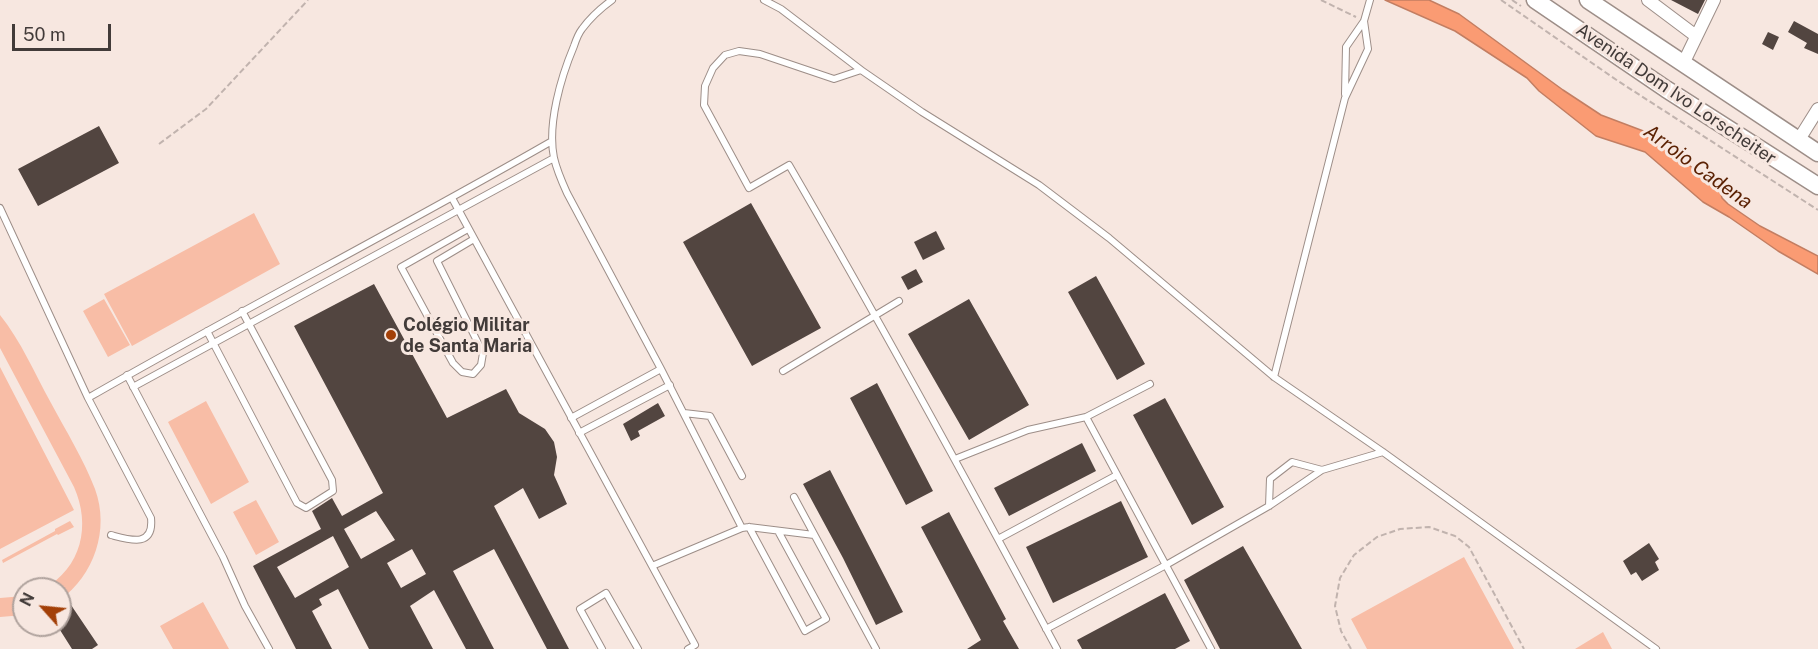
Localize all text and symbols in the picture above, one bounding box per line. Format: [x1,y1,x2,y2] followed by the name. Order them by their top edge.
[15,12,114,50] scale bar
[1572,19,1780,169] street label: Avenida Dom Ivo Lorscheiter
[23,24,66,45] text: 50 m
[1639,120,1757,214] water label: Arroio Cadena
[403,314,532,356] place label: Colégio Militar de Santa Maria
[384,328,398,342] marker: Colégio Militar de Santa Maria
[12,577,72,637] north arrow
[16,590,39,609] text: N

